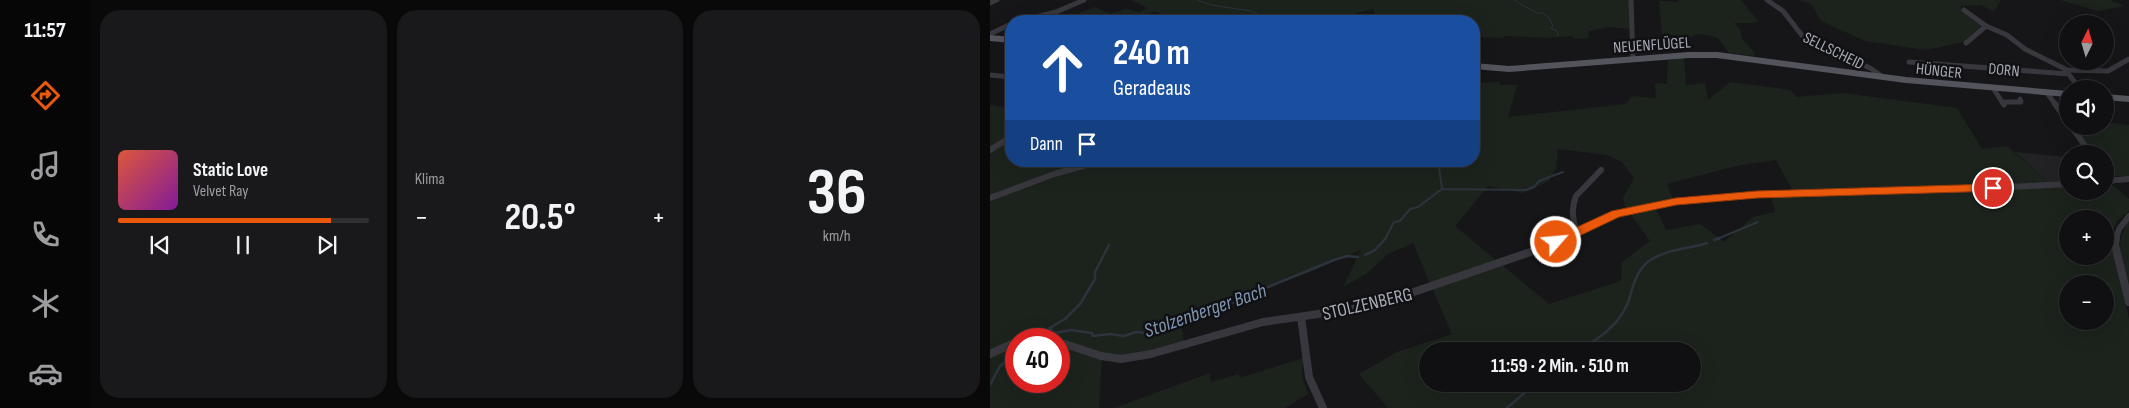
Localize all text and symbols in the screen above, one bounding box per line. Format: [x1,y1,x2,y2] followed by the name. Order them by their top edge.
[2059,15,2114,70] north arrow
[2059,15,2114,330] map controls
[24,17,66,44] text: 11:57
[1800,28,1867,74] street label: SELLSCHEID
[1113,32,1190,75] text: 240 m
[1613,33,1692,58] street label: NEUENFLÜGEL
[1030,35,1095,100] icon: ahead
[1915,60,1963,83] street label: HÜNGER
[1987,60,2020,81] street label: DORN
[1113,75,1191,102] text: Geradeaus
[28,78,63,113] icon: directions
[2059,80,2114,135] button: sound
[1073,130,1101,158] icon: arrive
[1030,133,1063,156] text: Dann
[2059,145,2114,200] button: search
[28,148,63,183] icon: music
[807,155,867,233] text: 36
[193,159,268,182] text: Static Love
[1972,167,2014,209] pin
[415,170,445,189] text: Klima
[1979,174,2007,202] icon: arrive
[193,182,248,201] text: Velvet Ray
[504,195,576,240] text: 20.5°
[415,201,428,234] text: −
[652,201,665,234] text: +
[2059,210,2114,265] button: +
[1529,215,1581,267] position arrow
[28,217,63,252] icon: phone
[823,227,850,246] text: km/h
[146,231,174,259] icon: previous
[229,231,257,259] icon: pause
[313,231,341,259] icon: next
[2059,275,2114,330] button: −
[1141,279,1270,343] water label: Stolzenberger Bach
[1320,283,1415,326] street label: STOLZENBERG
[28,286,63,321] icon: climate
[1005,328,1070,393] speed limit sign: 40
[1491,355,1629,378] text: 11:59 · 2 Min. · 510 m
[28,356,63,391] icon: car

